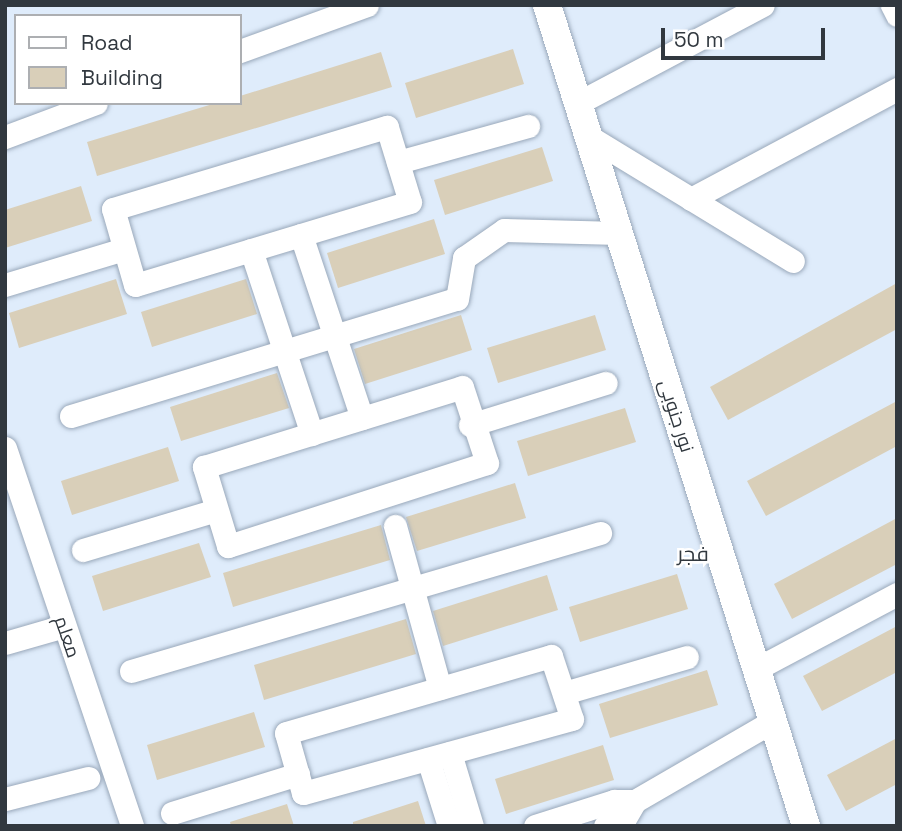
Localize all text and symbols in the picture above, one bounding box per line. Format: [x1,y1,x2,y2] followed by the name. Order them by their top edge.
[14,14,242,105] legend
[664,14,828,58] scale bar
[674,26,724,53] text: 50 m
[81,29,133,56] text: Road
[81,64,163,91] text: Building
[654,377,698,455] street label: نور جنوبی
[677,541,709,567] district label: فجر
[49,613,85,661] street label: معلم

